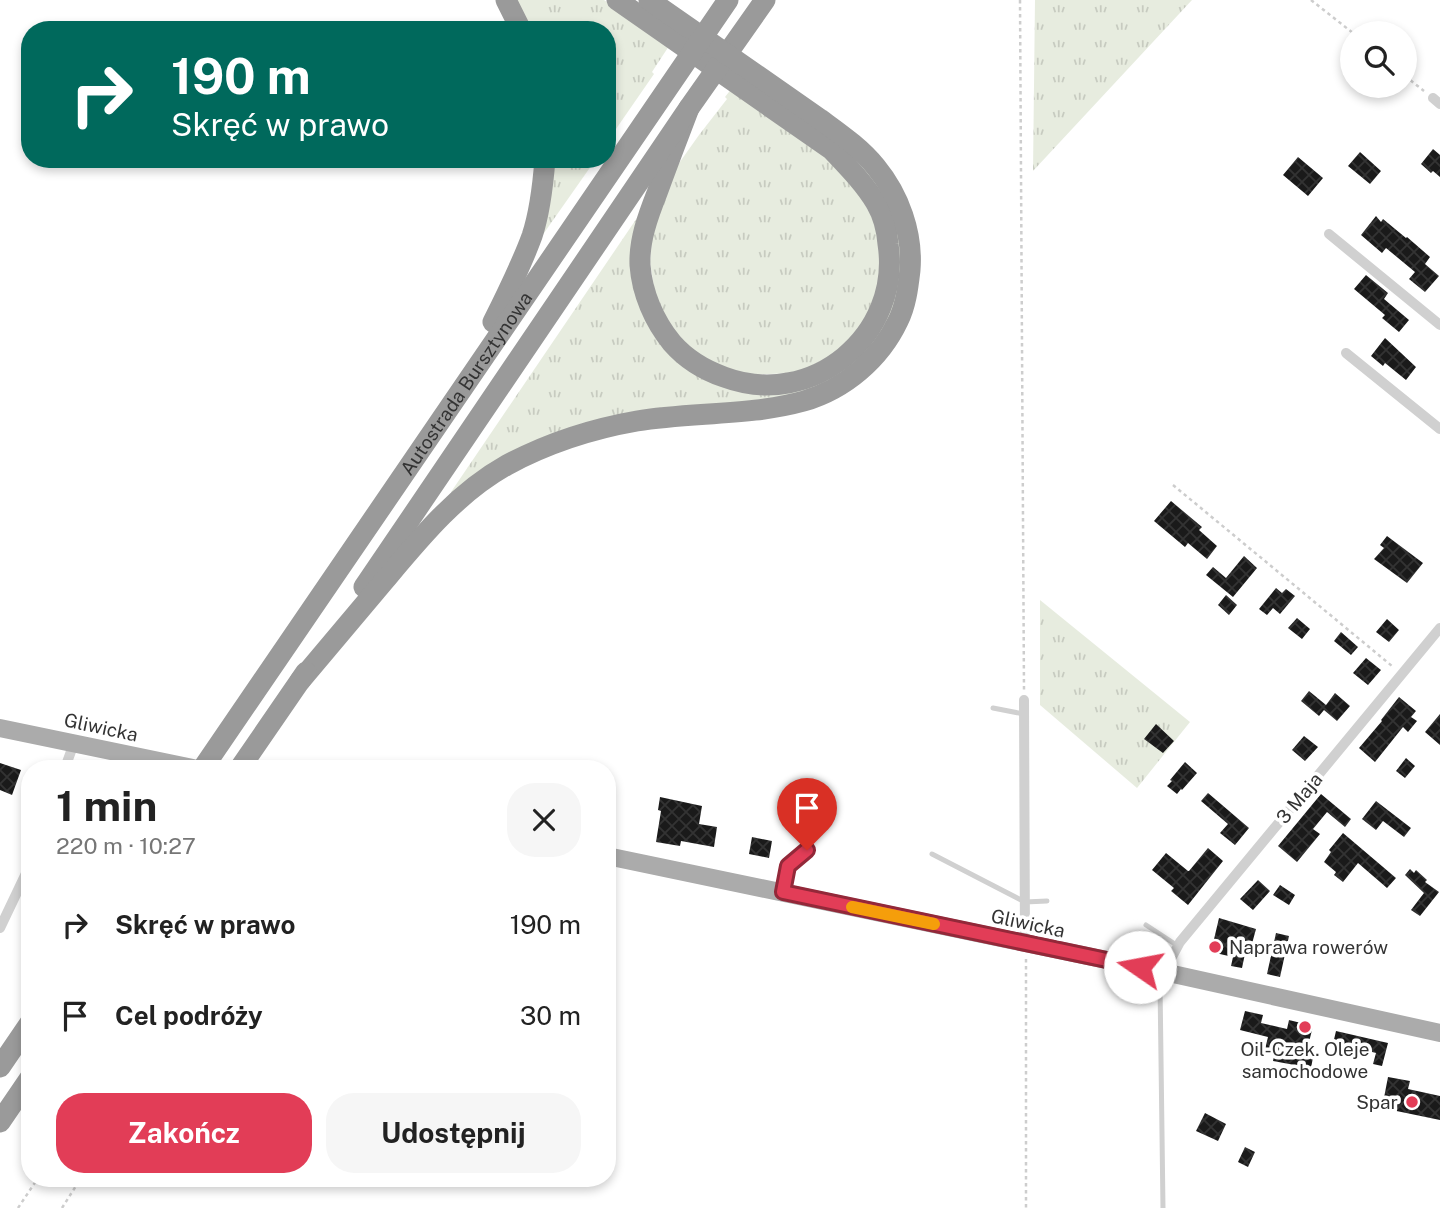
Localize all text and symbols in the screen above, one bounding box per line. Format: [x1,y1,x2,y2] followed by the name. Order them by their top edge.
[1340,21,1417,98] map controls
[1340,21,1417,98] button: search
[171,47,311,105] text: 190 m
[56,49,147,140] icon: right
[171,106,389,143] text: Skręć w prawo
[396,287,536,479] street label: Autostrada Bursztynowa
[62,708,140,746] street label: Gliwicka
[1271,768,1327,828] street label: 3 Maja
[777,778,837,850] pin
[56,781,157,830] text: 1 min
[507,783,581,857] button: close
[788,789,826,827] icon: arrive
[56,832,196,859] text: 220 m · 10:27
[989,904,1067,942] street label: Gliwicka
[56,906,94,944] icon: right
[115,909,295,940] text: Skręć w prawo
[510,909,581,940] text: 190 m
[1103,930,1177,1004] position arrow
[1229,936,1388,958] place label: Naprawa rowerów
[1207,939,1223,955] marker: Naprawa rowerów
[56,997,94,1035] icon: arrive
[115,1000,263,1031] text: Cel podróży
[520,1000,581,1031] text: 30 m
[1297,1019,1313,1035] marker: Oil-Czek. Oleje samochodowe
[1240,1038,1370,1082] place label: Oil-Czek. Oleje samochodowe
[1356,1091,1398,1113] place label: Spar
[56,1093,312,1173] button: Zakończ
[326,1093,581,1173] button: Udostępnij
[1404,1094,1420,1110] marker: Spar

